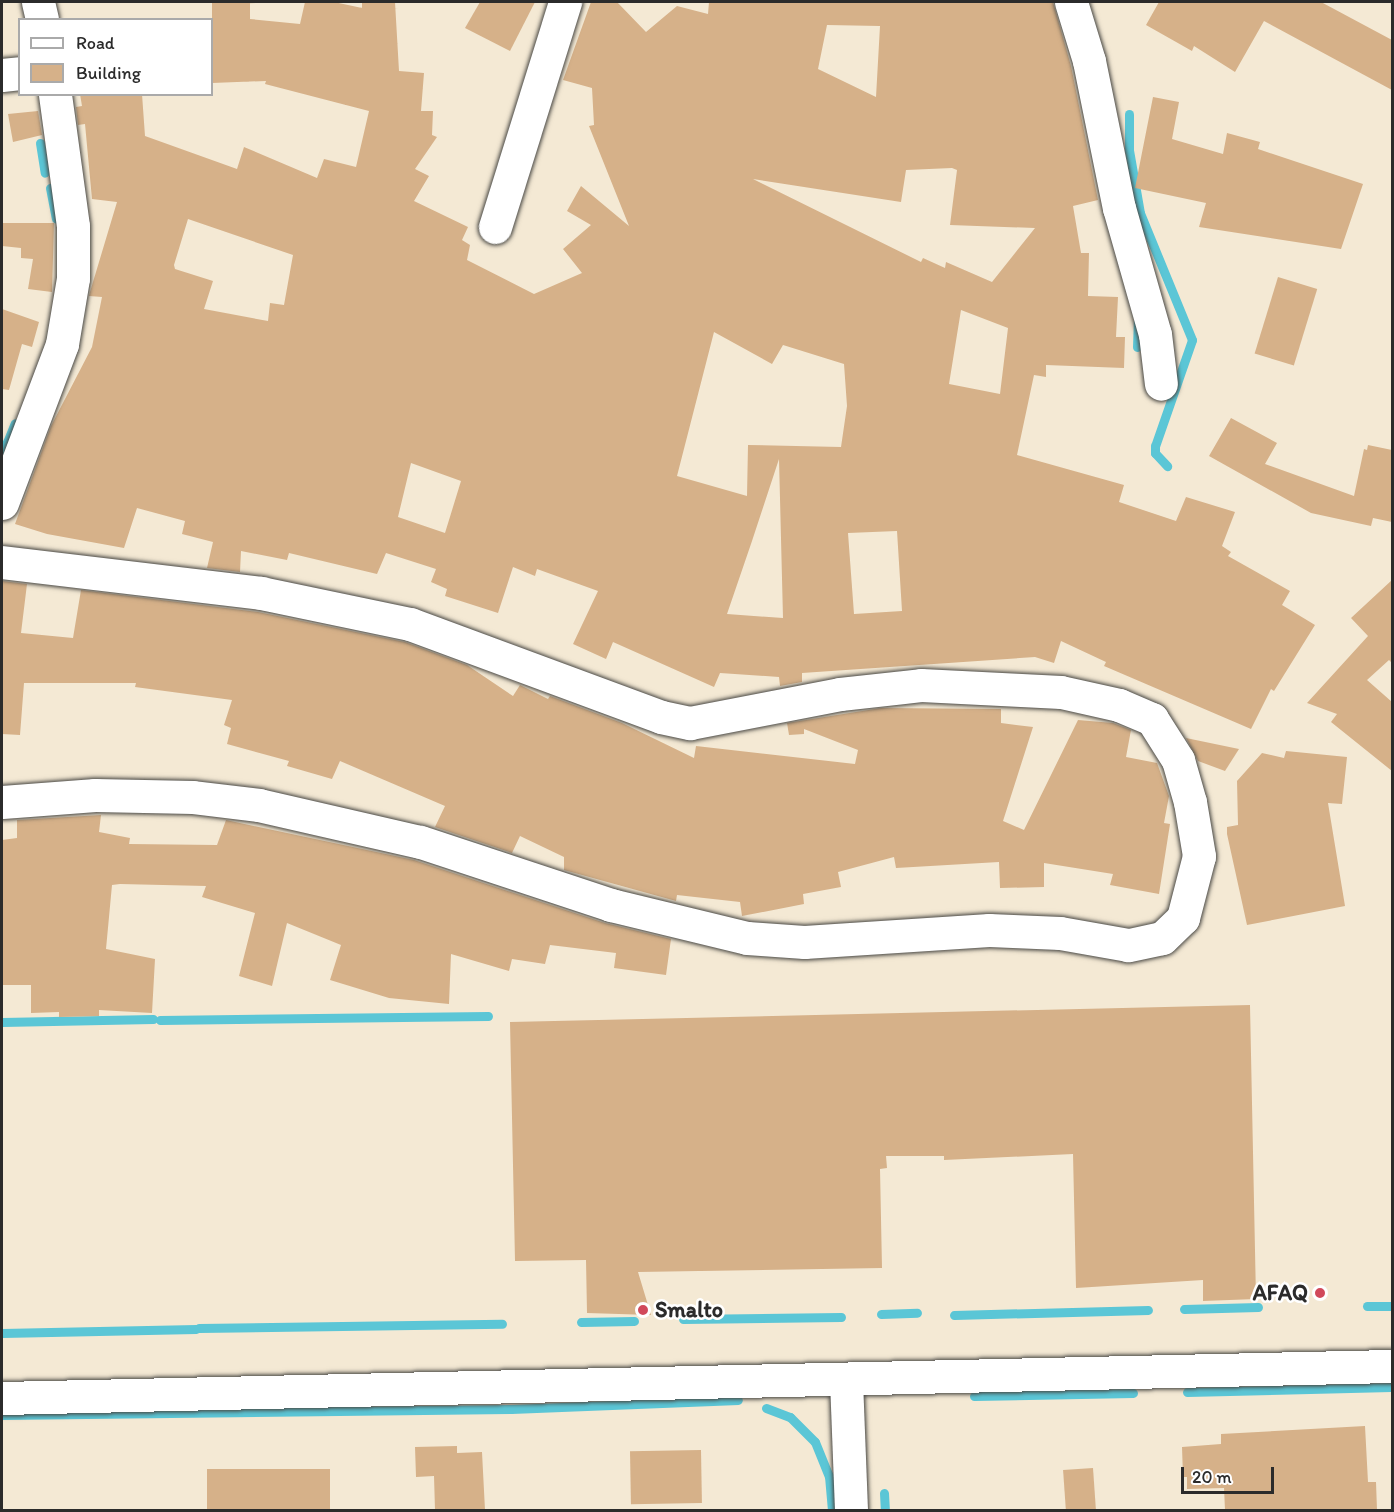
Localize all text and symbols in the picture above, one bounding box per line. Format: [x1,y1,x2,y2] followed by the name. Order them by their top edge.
[18,18,213,96] legend
[76,32,115,54] text: Road
[76,62,141,84] text: Building
[1253,1280,1308,1306] place label: AFAQ
[1313,1286,1327,1300] marker: AFAQ
[655,1297,723,1323] place label: Smalto
[636,1303,650,1317] marker: Smalto
[1184,1455,1277,1493] scale bar
[1192,1466,1232,1488] text: 20 m

